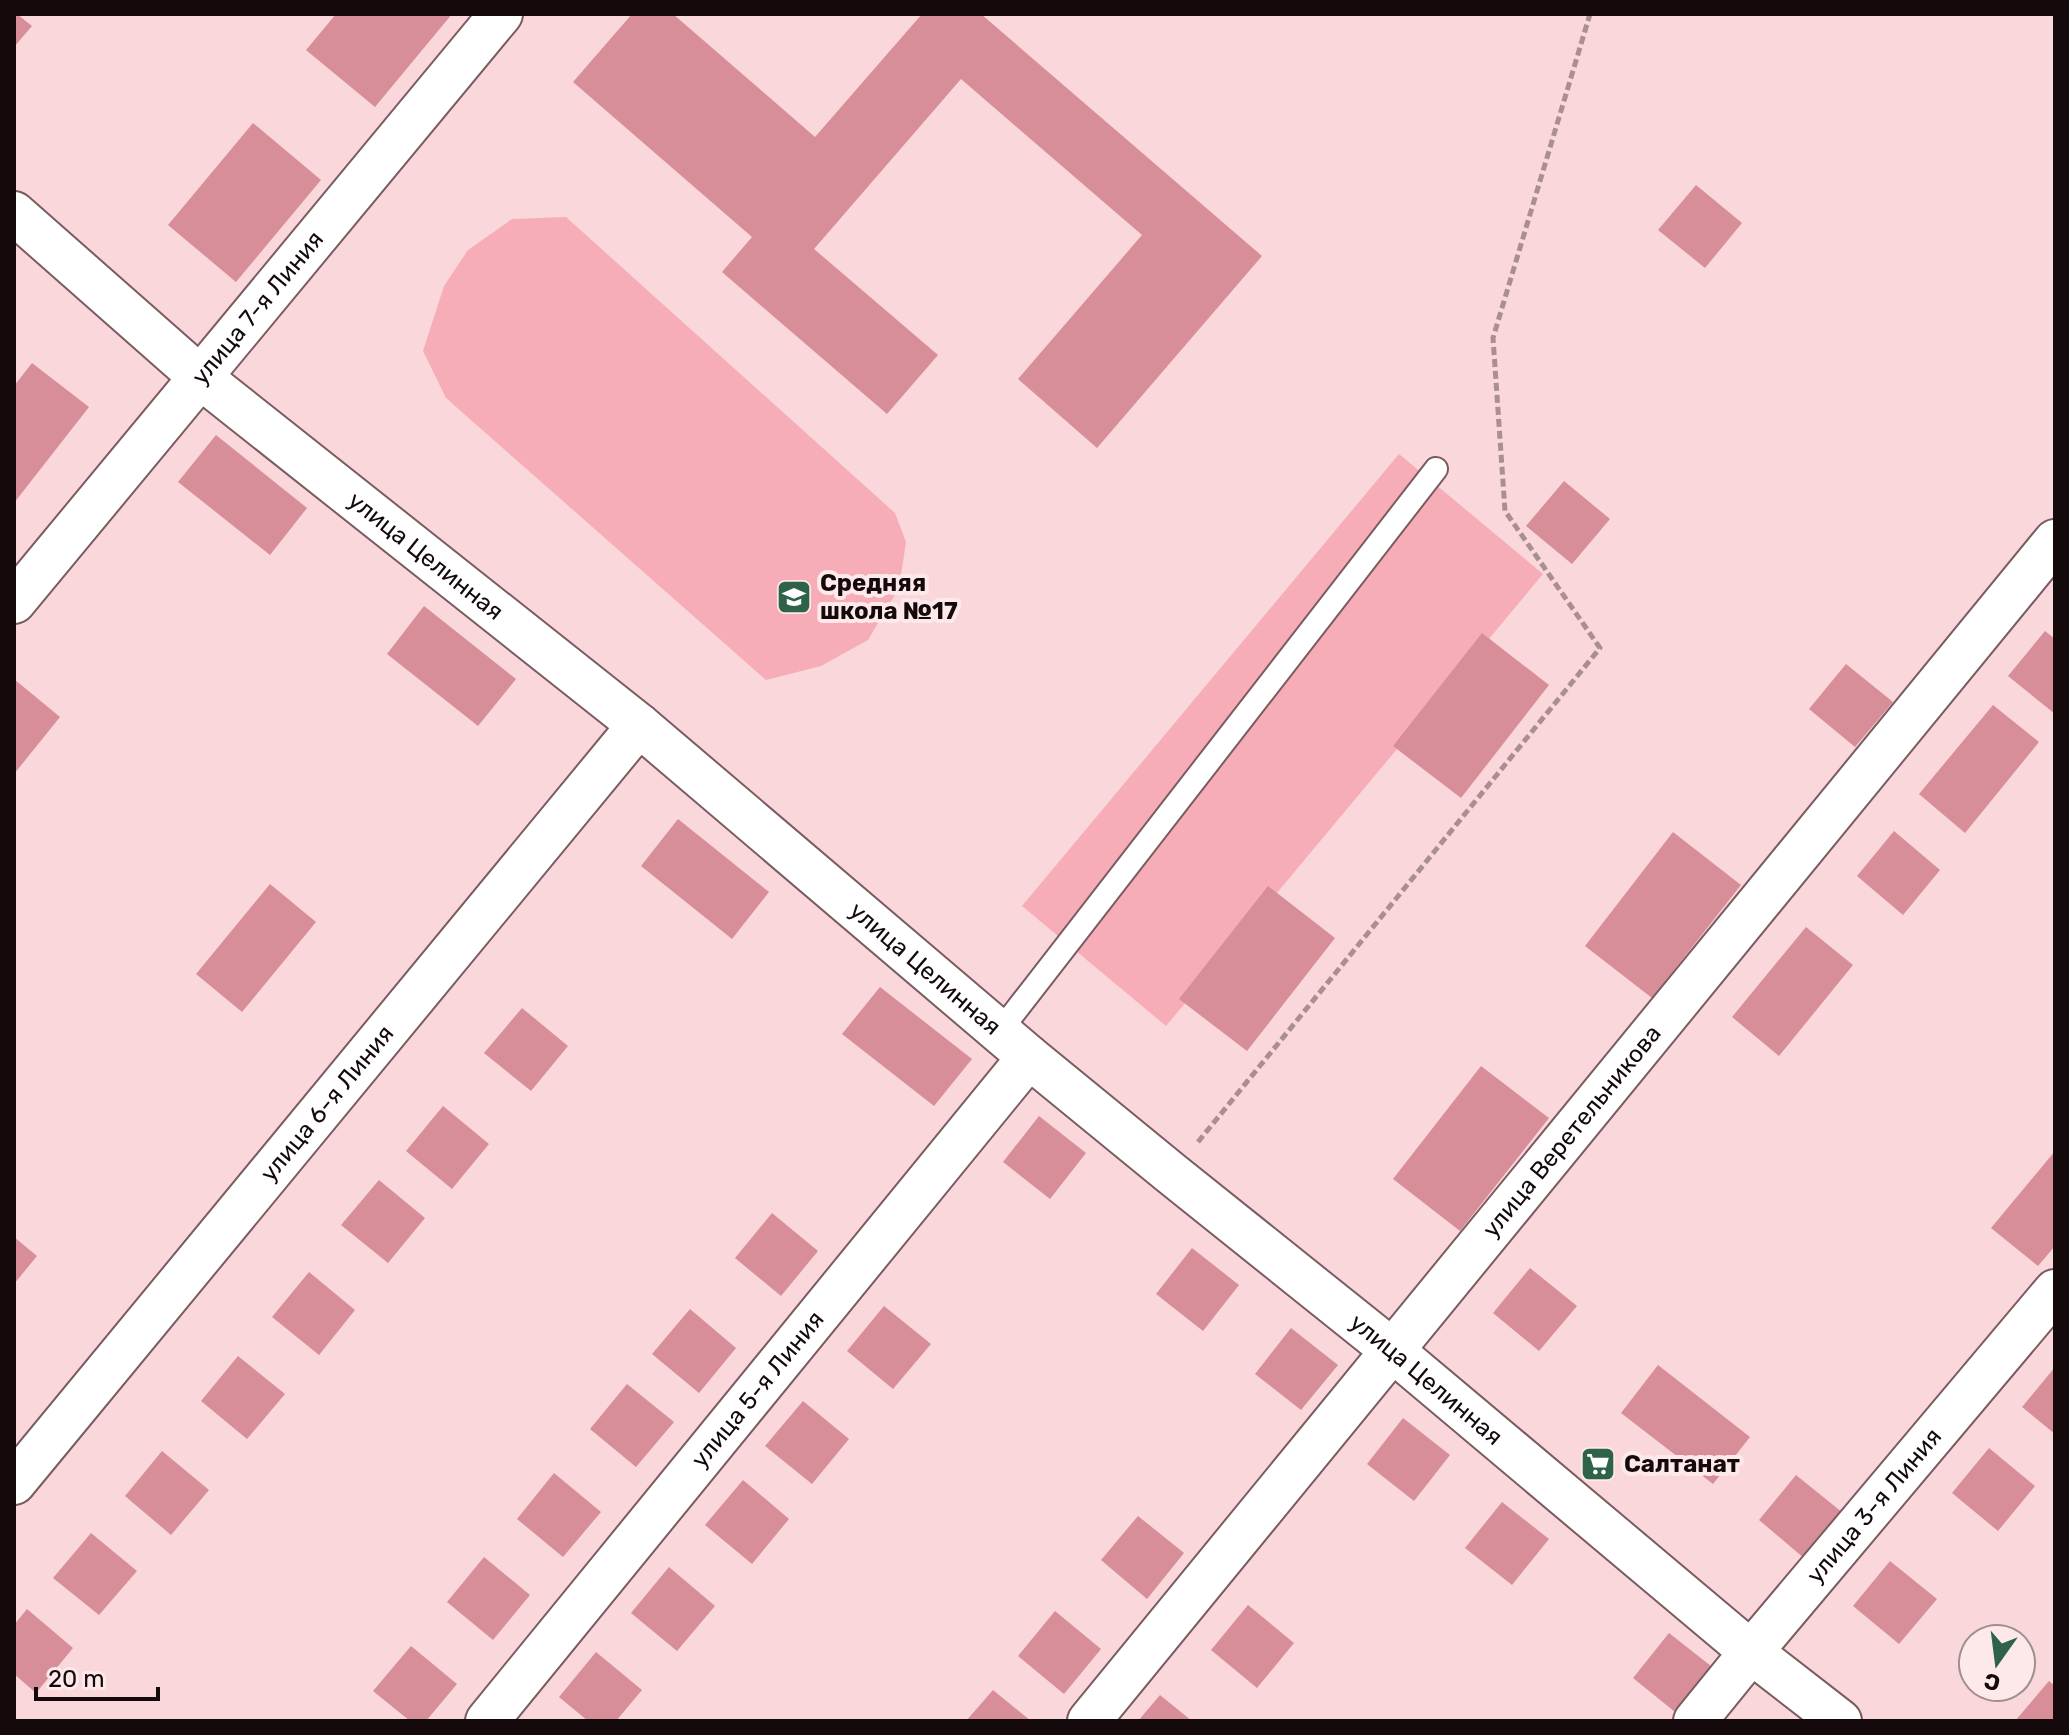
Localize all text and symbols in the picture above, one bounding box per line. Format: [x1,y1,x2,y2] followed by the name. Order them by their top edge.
[186,225,329,390] street label: улица 7-я Линия
[343,486,509,626] street label: улица Целинная
[820,569,958,625] place label: Средняя школа №17
[775,578,813,616] school or university icon: Средняя школа №17
[844,896,1007,1041] street label: улица Целинная
[255,1020,399,1187] street label: улица 6-я Линия
[1477,1020,1667,1243] street label: улица Веретельникова
[686,1306,830,1473] street label: улица 5-я Линия
[1344,1308,1508,1451] street label: улица Целинная
[1801,1423,1947,1589] street label: улица 3-я Линия
[1579,1445,1617,1483] supermarket icon: Салтанат
[1624,1450,1740,1478] place label: Салтанат
[1957,1623,2037,1703] north arrow
[36,1651,158,1701] scale bar
[48,1665,105,1693] text: 20 m
[1982,1667,2003,1697] text: С

